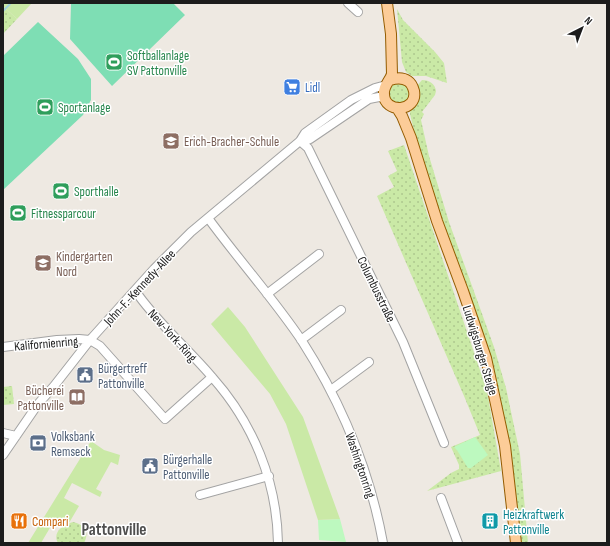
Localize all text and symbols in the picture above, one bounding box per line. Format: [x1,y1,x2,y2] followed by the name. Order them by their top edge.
[562,8,602,48] north arrow
[582,14,595,28] text: N
[127,48,189,79] place label: Softballanlage SV Pattonville
[104,52,124,72] sports icon: Softballanlage SV Pattonville
[282,77,302,97] supermarket icon: Lidl
[305,80,320,96] place label: Lidl
[35,97,55,117] sports icon: Sportanlage
[58,100,110,116] place label: Sportanlage
[161,131,181,151] school or university icon: Erich-Bracher-Schule
[184,134,279,150] place label: Erich-Bracher-Schule
[51,181,71,201] sports icon: Sporthalle
[74,184,119,200] place label: Sporthalle
[8,203,28,223] sports icon: Fitnessparcour
[31,206,96,222] place label: Fitnessparcour
[100,246,179,330] street label: John-F.-Kennedy-Allee
[56,249,113,280] place label: Kindergarten Nord
[33,253,53,273] school or university icon: Kindergarten Nord
[353,254,399,325] street label: Columbusstraße
[459,303,501,397] street label: Ludwigsburger Steige
[144,306,200,365] street label: New-York-Ring
[13,333,79,355] street label: Kalifornienring
[98,361,148,392] place label: Bürgertreff Pattonville
[75,365,95,385] public building icon: Bürgertreff Pattonville
[17,383,64,414] place label: Bücherei Pattonville
[67,387,87,407] library icon: Bücherei Pattonville
[51,429,95,460] place label: Volksbank Remseck
[341,430,379,500] street label: Washingtonring
[28,433,48,453] bank icon: Volksbank Remseck
[163,452,212,483] place label: Bürgerhalle Pattonville
[140,456,160,476] public building icon: Bürgerhalle Pattonville
[503,507,564,538] place label: Heizkraftwerk Pattonville
[9,511,29,531] restaurant icon: Compari
[480,511,500,531] building icon: Heizkraftwerk Pattonville
[32,514,68,530] place label: Compari
[81,520,147,540] district label: Pattonville

